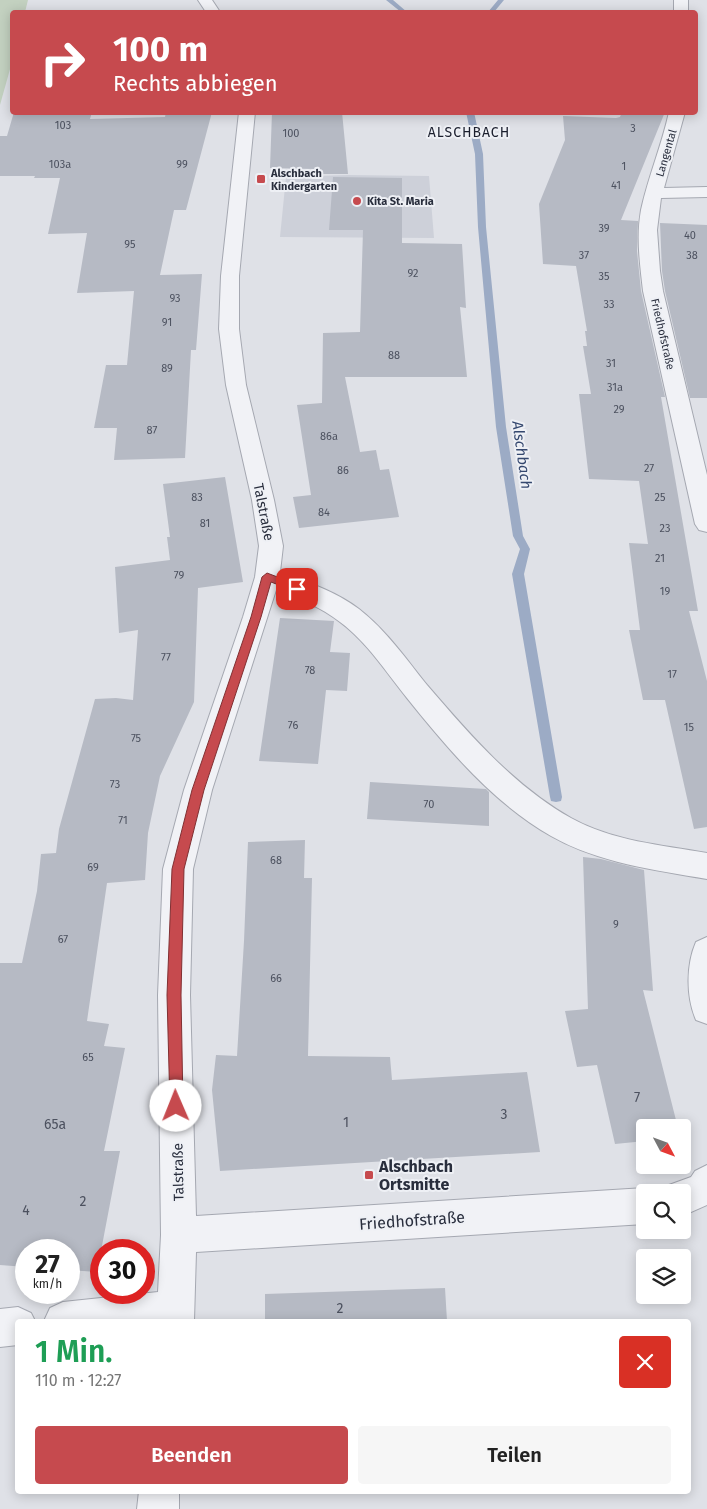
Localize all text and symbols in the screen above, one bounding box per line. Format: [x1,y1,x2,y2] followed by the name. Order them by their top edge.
[113,28,208,70] text: 100 m
[30,30,95,95] icon: right
[113,70,278,97] text: Rechts abbiegen
[55,119,71,132] house number: 103
[630,122,636,135] house number: 3
[428,124,510,141] district label: ALSCHBACH
[282,127,300,140] house number: 100
[654,128,679,178] street label: Langental
[49,158,71,171] house number: 103a
[176,158,188,171] house number: 99
[622,160,626,173] house number: 1
[270,167,337,193] place label: Alschbach Kindergarten
[255,173,267,185] marker: Alschbach Kindergarten
[611,179,621,192] house number: 41
[351,195,363,207] marker: Kita St. Maria
[367,195,434,208] place label: Kita St. Maria
[598,222,610,235] house number: 39
[684,229,696,242] house number: 40
[124,238,136,251] house number: 95
[579,249,589,262] house number: 37
[686,249,698,262] house number: 38
[408,267,418,280] house number: 92
[599,270,610,283] house number: 35
[169,292,181,305] house number: 93
[648,297,677,371] street label: Friedhofstraße
[604,298,614,311] house number: 33
[162,316,172,329] house number: 91
[388,349,400,362] house number: 88
[606,357,616,370] house number: 31
[161,362,173,375] house number: 89
[607,381,623,394] house number: 31a
[613,403,625,416] house number: 29
[508,419,536,490] water label: Alschbach
[147,424,158,437] house number: 87
[320,430,338,443] house number: 86a
[644,462,654,475] house number: 27
[337,464,349,477] house number: 86
[250,482,277,542] street label: Talstraße
[191,491,203,504] house number: 83
[655,491,666,504] house number: 25
[318,506,330,519] house number: 84
[200,517,210,530] house number: 81
[660,522,670,535] house number: 23
[655,552,665,565] house number: 21
[276,568,318,610] pin
[174,569,184,582] house number: 79
[283,575,311,603] icon: arrive
[660,585,670,598] house number: 19
[161,651,171,664] house number: 77
[305,664,315,677] house number: 78
[667,668,677,681] house number: 17
[288,719,298,732] house number: 76
[684,721,695,734] house number: 15
[131,732,142,745] house number: 75
[110,778,120,791] house number: 73
[424,798,434,811] house number: 70
[118,814,128,827] house number: 71
[270,854,282,867] house number: 68
[87,861,99,874] house number: 69
[613,918,619,931] house number: 9
[58,933,68,946] house number: 67
[270,972,282,985] house number: 66
[82,1051,94,1064] house number: 65
[149,1079,201,1131] position arrow
[634,1089,640,1106] house number: 7
[501,1106,508,1123] house number: 3
[343,1114,349,1131] house number: 1
[44,1116,66,1133] house number: 65a
[636,1119,691,1174] north arrow
[636,1119,691,1304] map controls
[169,1143,188,1201] street label: Talstraße
[378,1157,453,1194] place label: Alschbach Ortsmitte
[363,1169,375,1181] marker: Alschbach Ortsmitte
[636,1184,691,1239] button: search
[80,1193,87,1210] house number: 2
[22,1202,30,1219] house number: 4
[358,1207,466,1234] street label: Friedhofstraße
[90,1239,155,1304] speed limit sign: 30
[636,1249,691,1304] button: layers
[35,1250,60,1280] text: 27
[33,1277,62,1291] text: km/h
[337,1300,344,1317] house number: 2
[35,1334,113,1370] text: 1 Min.
[619,1336,671,1388] button: close
[35,1371,121,1390] text: 110 m · 12:27
[35,1426,348,1484] button: Beenden
[358,1426,671,1484] button: Teilen

